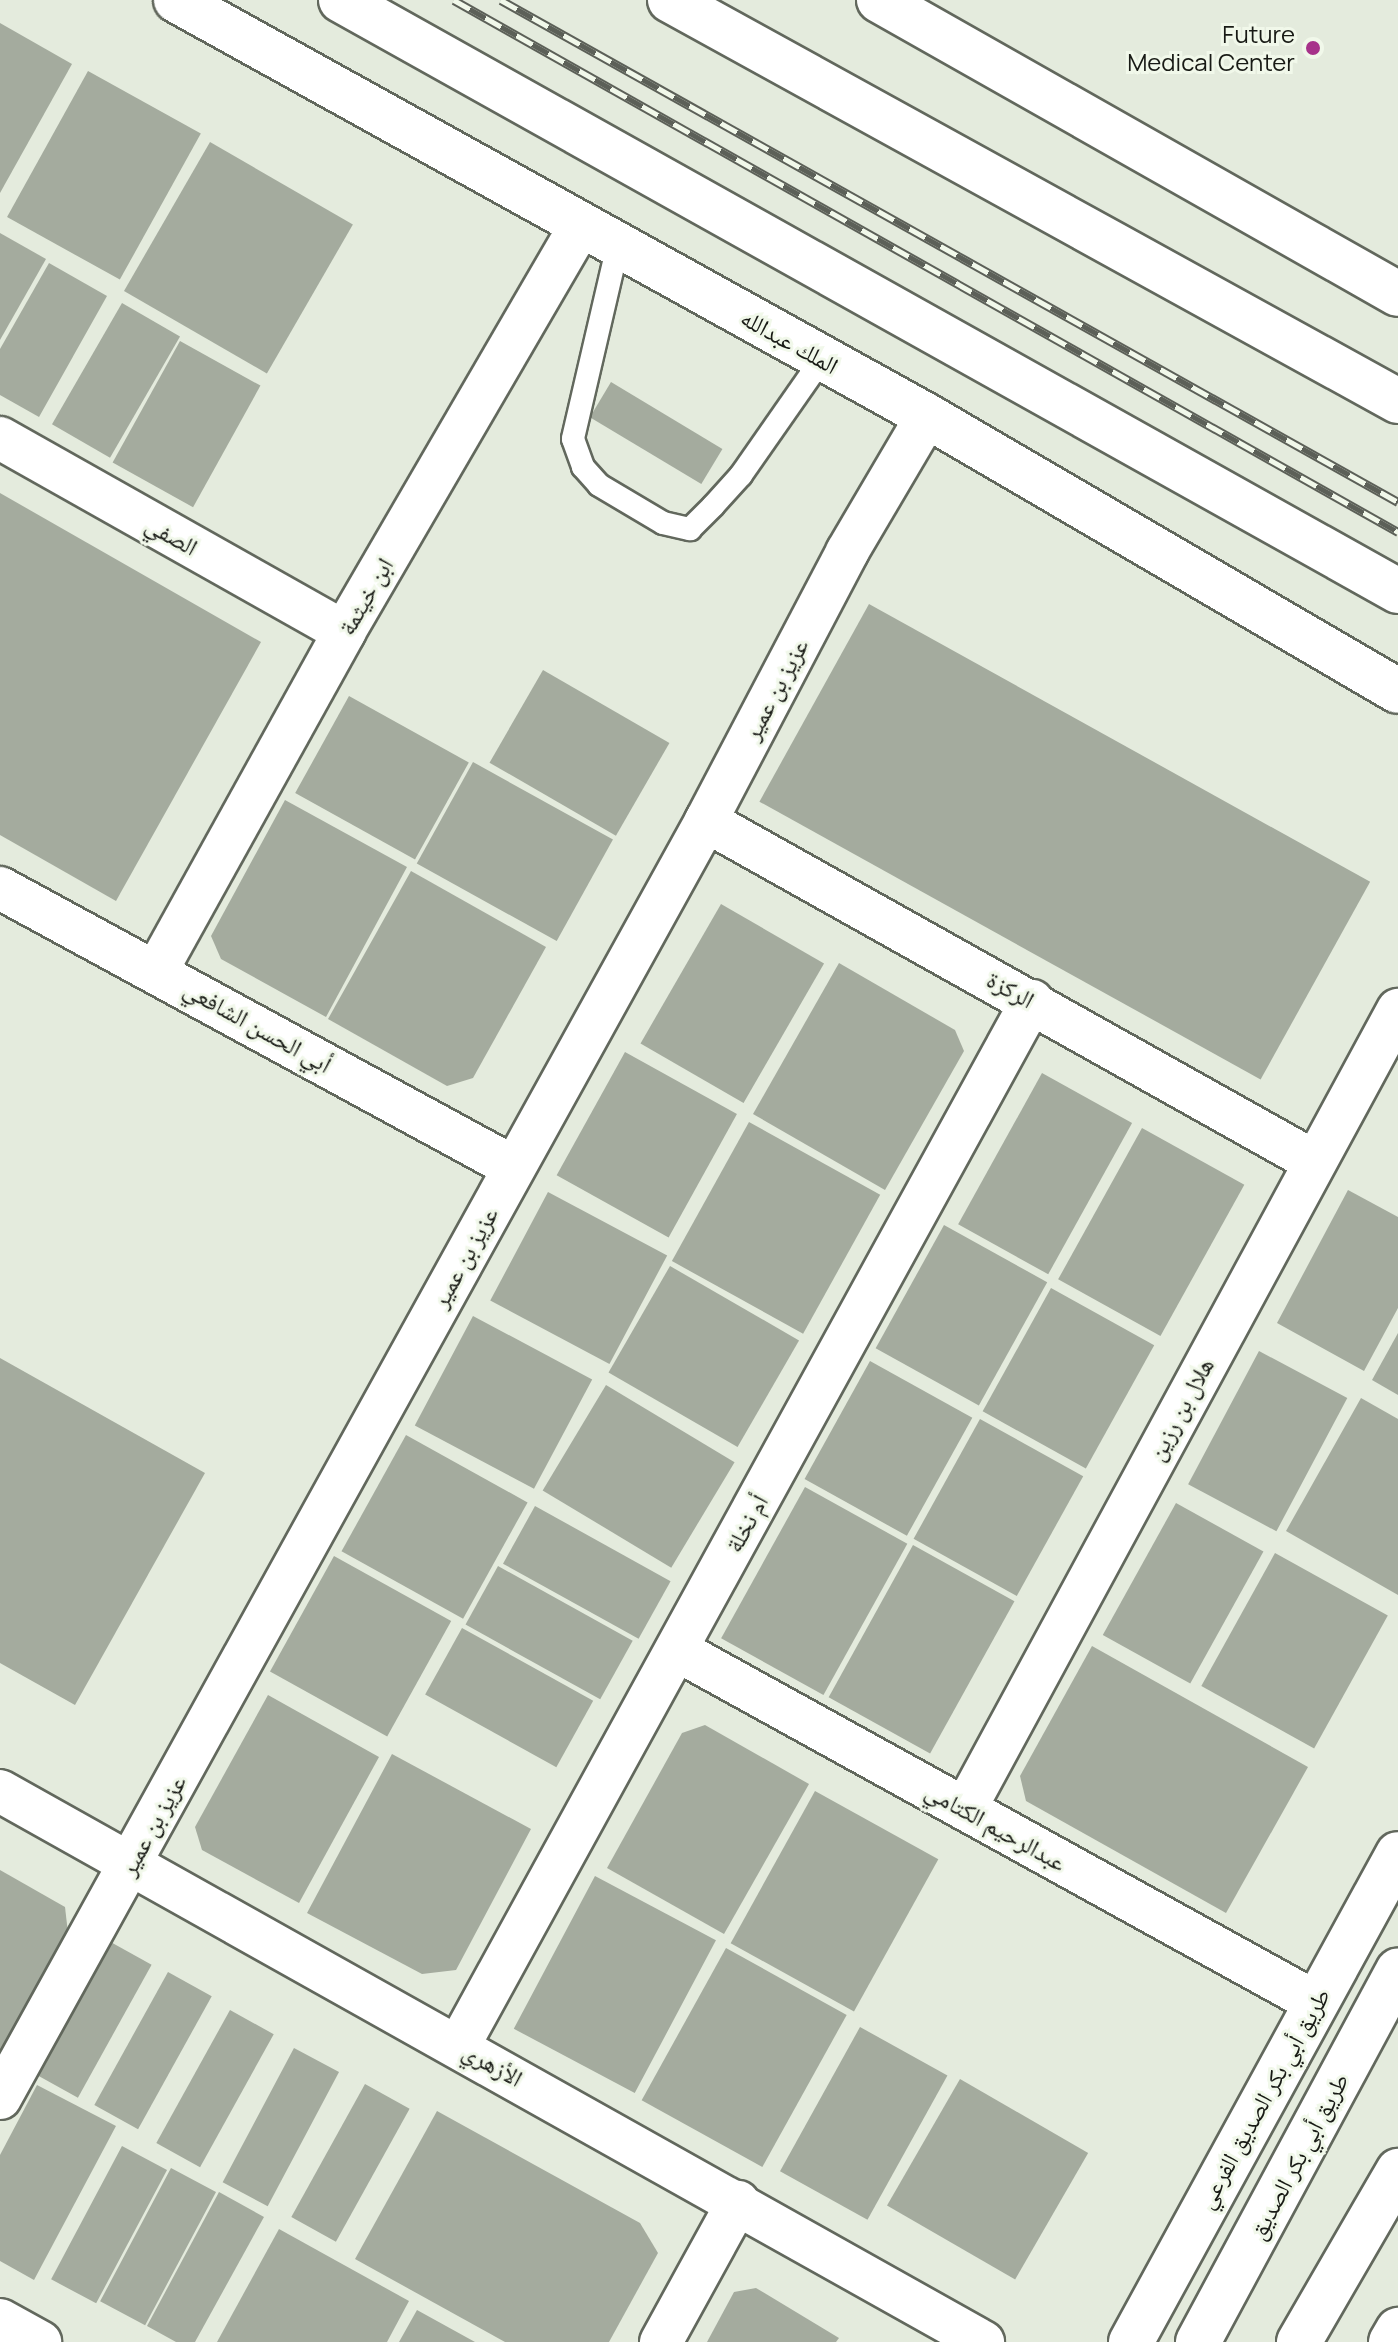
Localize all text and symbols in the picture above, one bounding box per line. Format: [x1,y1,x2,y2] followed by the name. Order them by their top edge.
[1127,20,1295,76] place label: Future Medical Center
[1302,37,1324,59] marker: Future Medical Center
[736,302,844,380] street label: الملك عبدالله
[141,509,203,561] street label: الصفي
[331,552,399,640] street label: ابن خيثمة
[736,634,814,744] street label: عزيز بن عمير
[982,964,1040,1014] street label: الركزة
[179,974,337,1078] street label: أبي الحسن الشافعي
[425,1202,503,1312] street label: عزيز بن عمير
[1141,1353,1219,1465] street label: هلال بن رزين
[718,1489,774,1557] street label: أم نخلة
[113,1770,191,1880] street label: عزيز بن عمير
[921,1776,1071,1876] street label: عبدالرحيم الكتامي
[1190,1983,1336,2213] street label: طريق أبي بكر الصديق الفرعي
[458,2036,528,2092] street label: الأزهري
[1242,2068,1354,2244] street label: طريق أبي بكر الصديق

